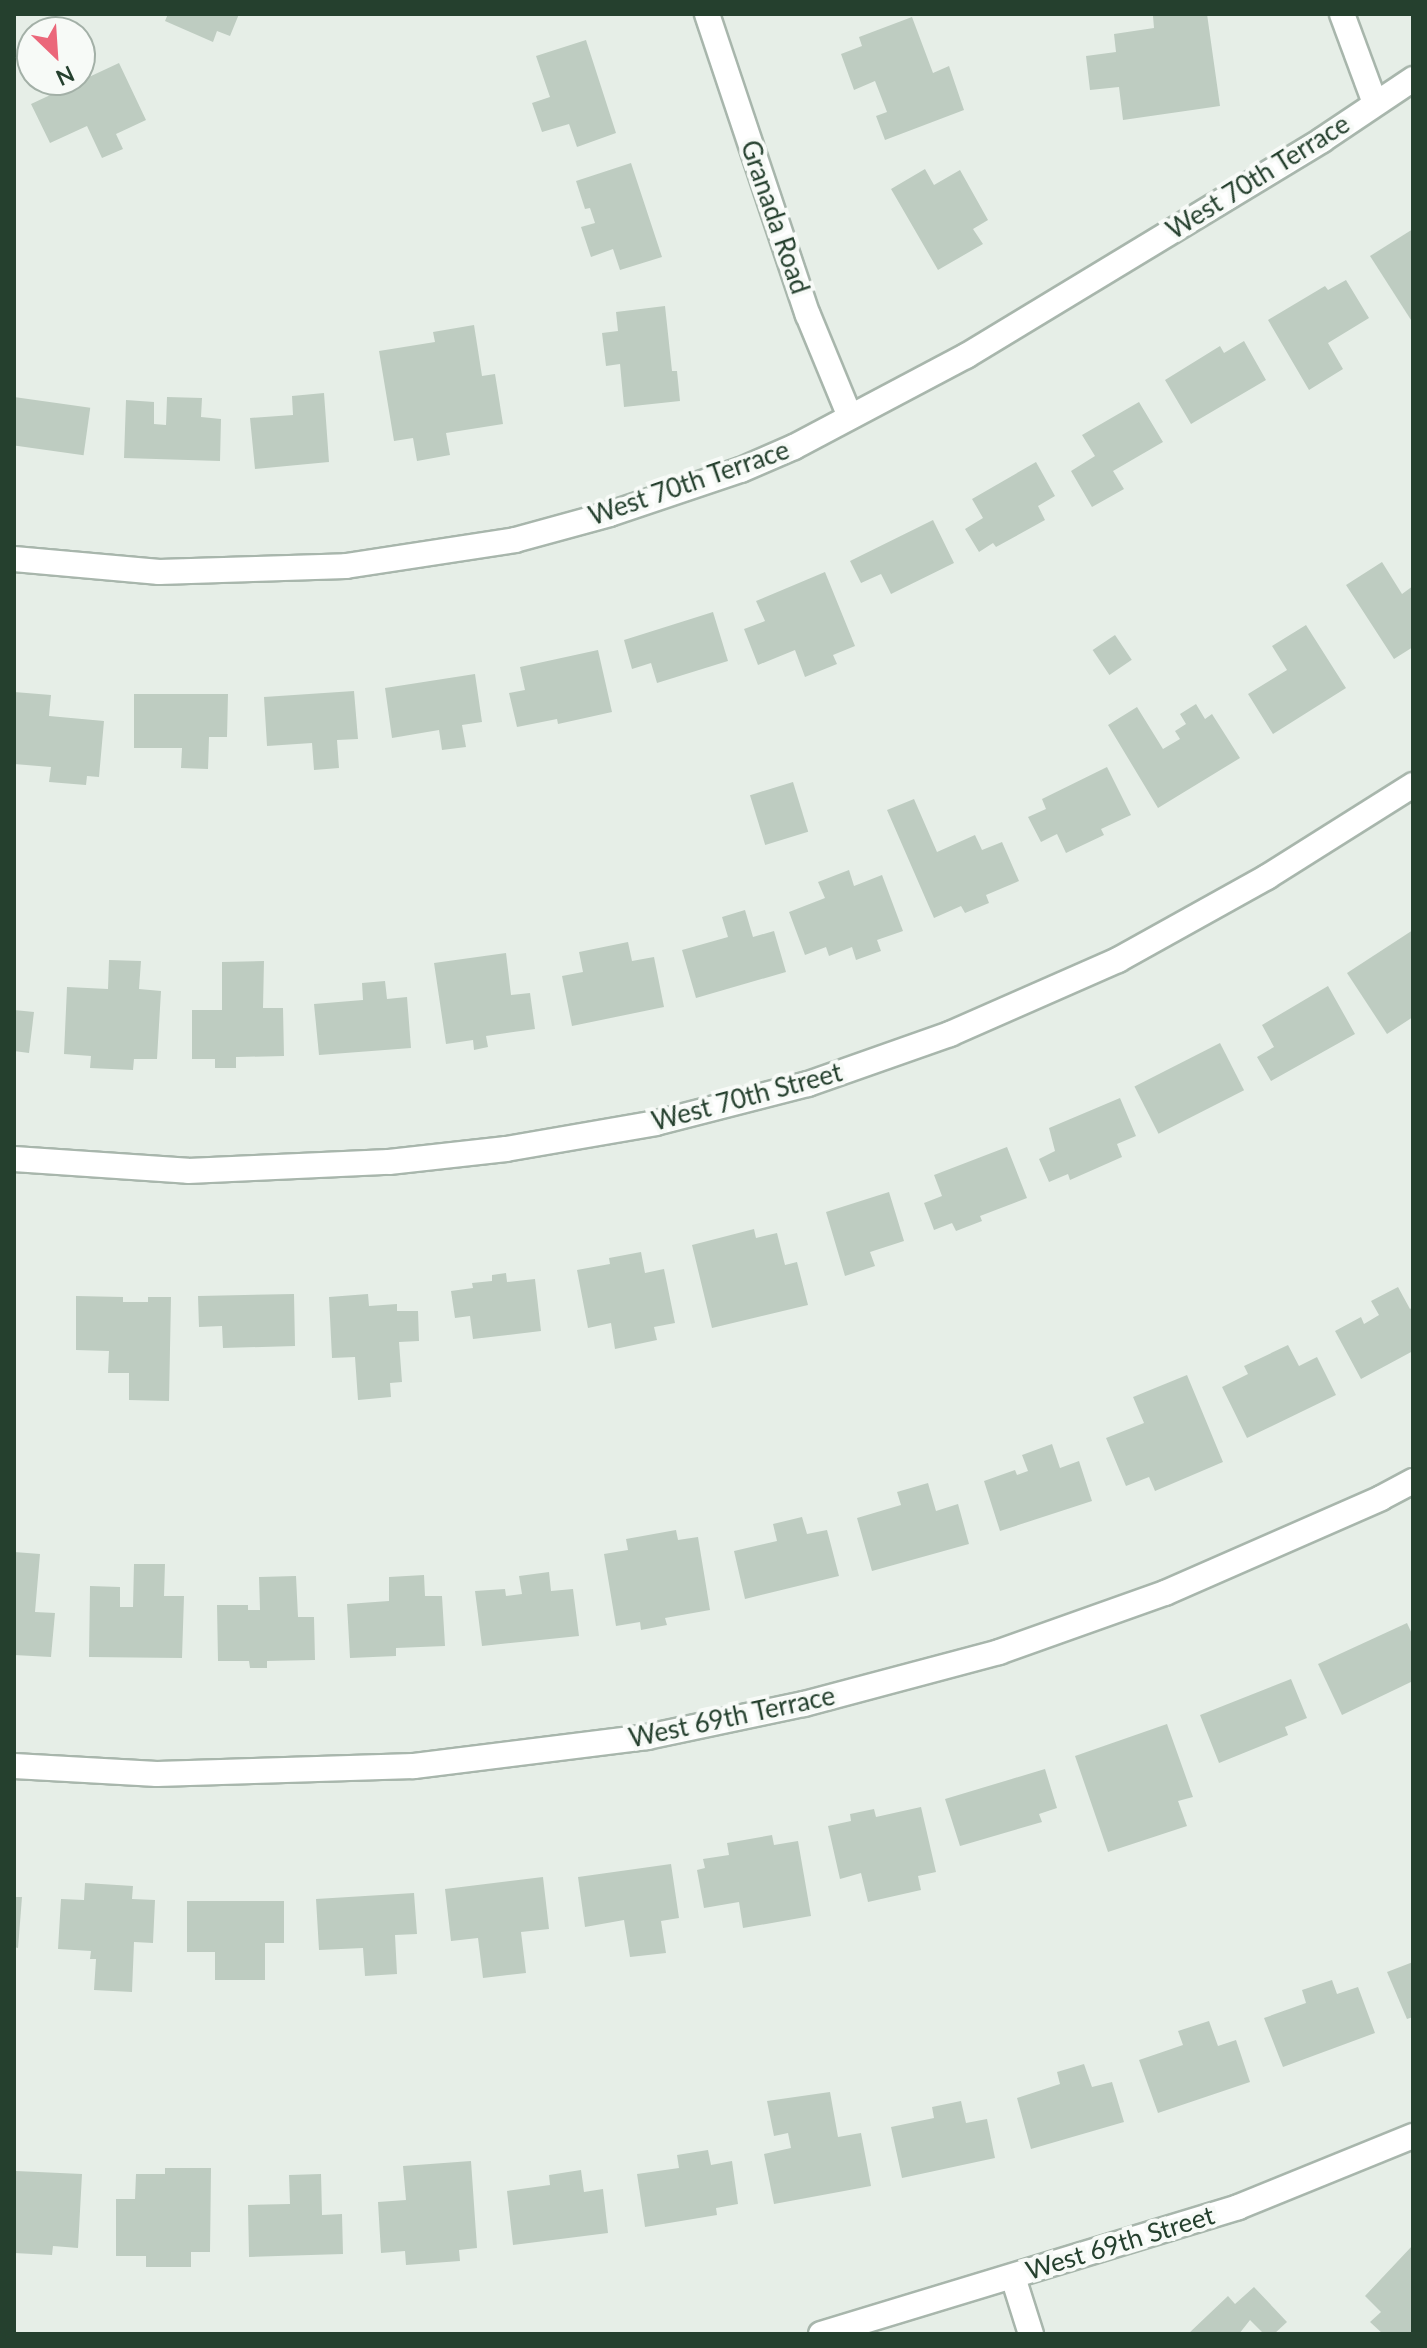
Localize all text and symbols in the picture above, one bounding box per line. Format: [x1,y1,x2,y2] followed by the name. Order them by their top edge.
[16,16,96,96] north arrow
[52,61,79,92] text: N
[1160,108,1356,246] street label: West 70th Terrace
[734,136,816,298] street label: Granada Road
[584,434,794,532] street label: West 70th Terrace
[649,1057,845,1137] street label: West 70th Street
[626,1680,838,1754] street label: West 69th Terrace
[1022,2199,1218,2287] street label: West 69th Street

